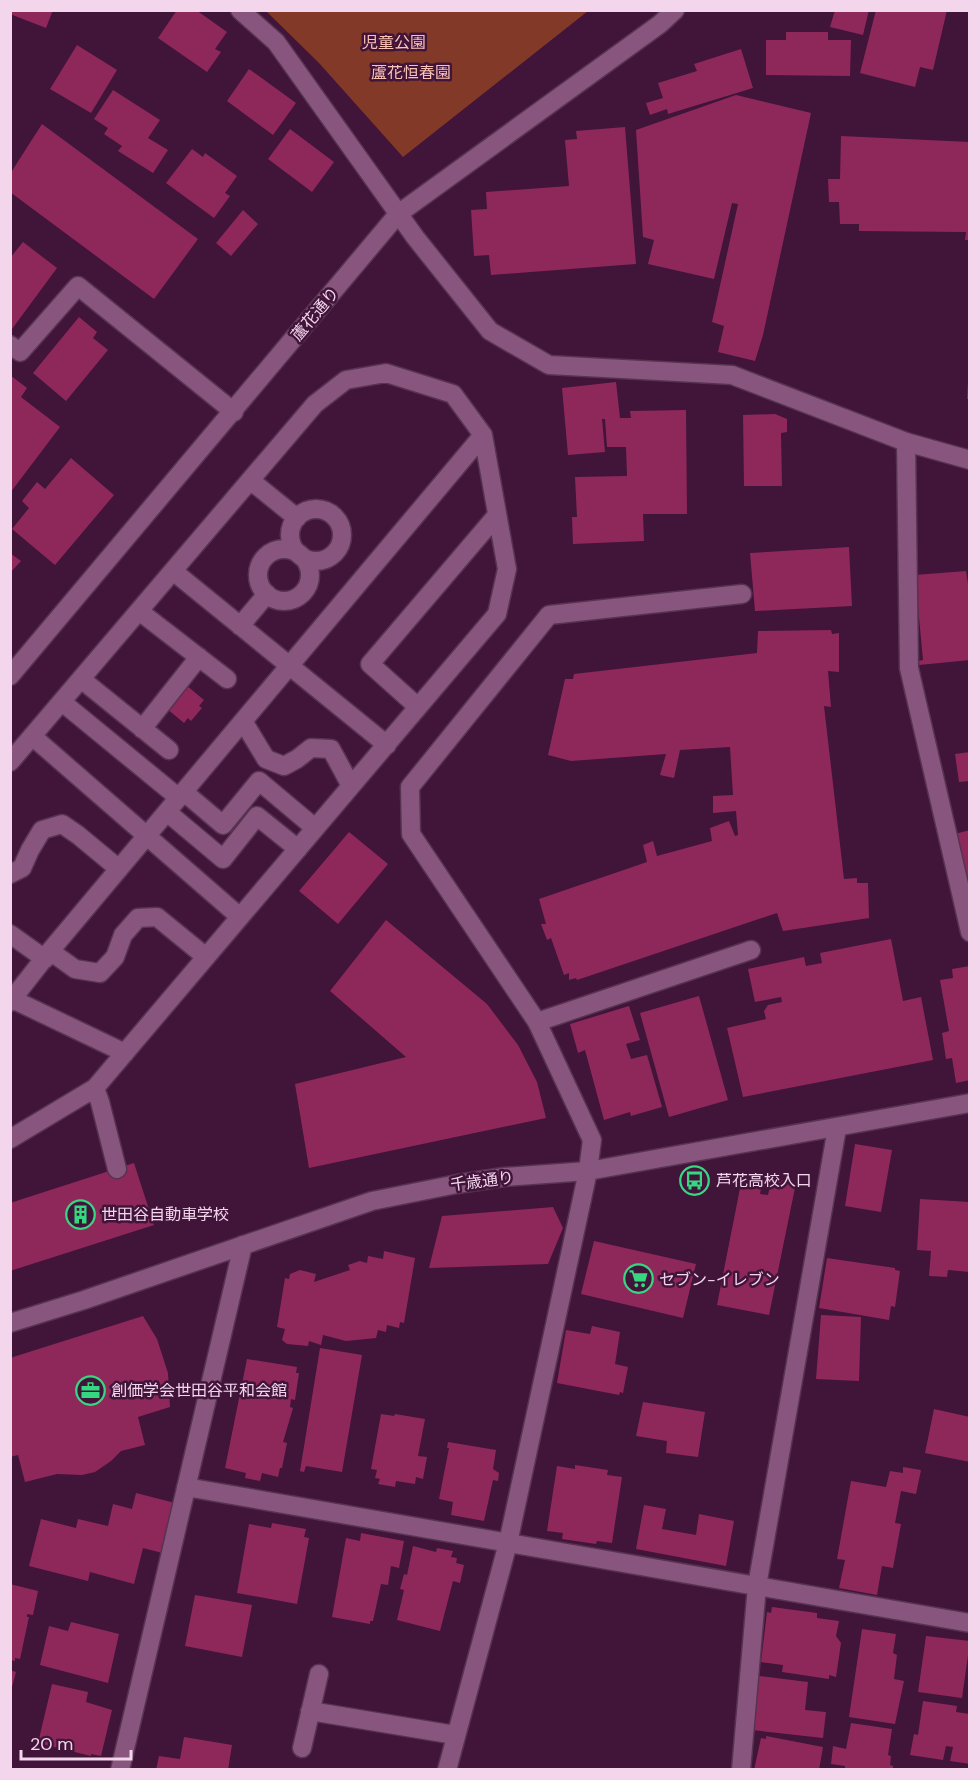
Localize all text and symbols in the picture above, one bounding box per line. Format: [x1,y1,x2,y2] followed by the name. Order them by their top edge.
[362,32,426,53] park label: 児童公園
[371,62,451,83] park label: 蘆花恒春園
[286,283,344,345] street label: 蘆花通り
[679,1164,711,1196] bus stop icon: 芦花高校入口
[449,1167,515,1195] street label: 千歳通り
[716,1170,812,1191] place label: 芦花高校入口
[64,1198,96,1230] building icon: 世田谷自動車学校
[101,1204,229,1225] place label: 世田谷自動車学校
[622,1263,654,1295] supermarket icon: セブン-イレブン
[659,1269,780,1290] place label: セブン-イレブン
[74,1374,106,1406] office icon: 創価学会世田谷平和会館
[111,1380,287,1401] place label: 創価学会世田谷平和会館
[21,1723,130,1761] scale bar
[30,1732,73,1756] text: 20 m

